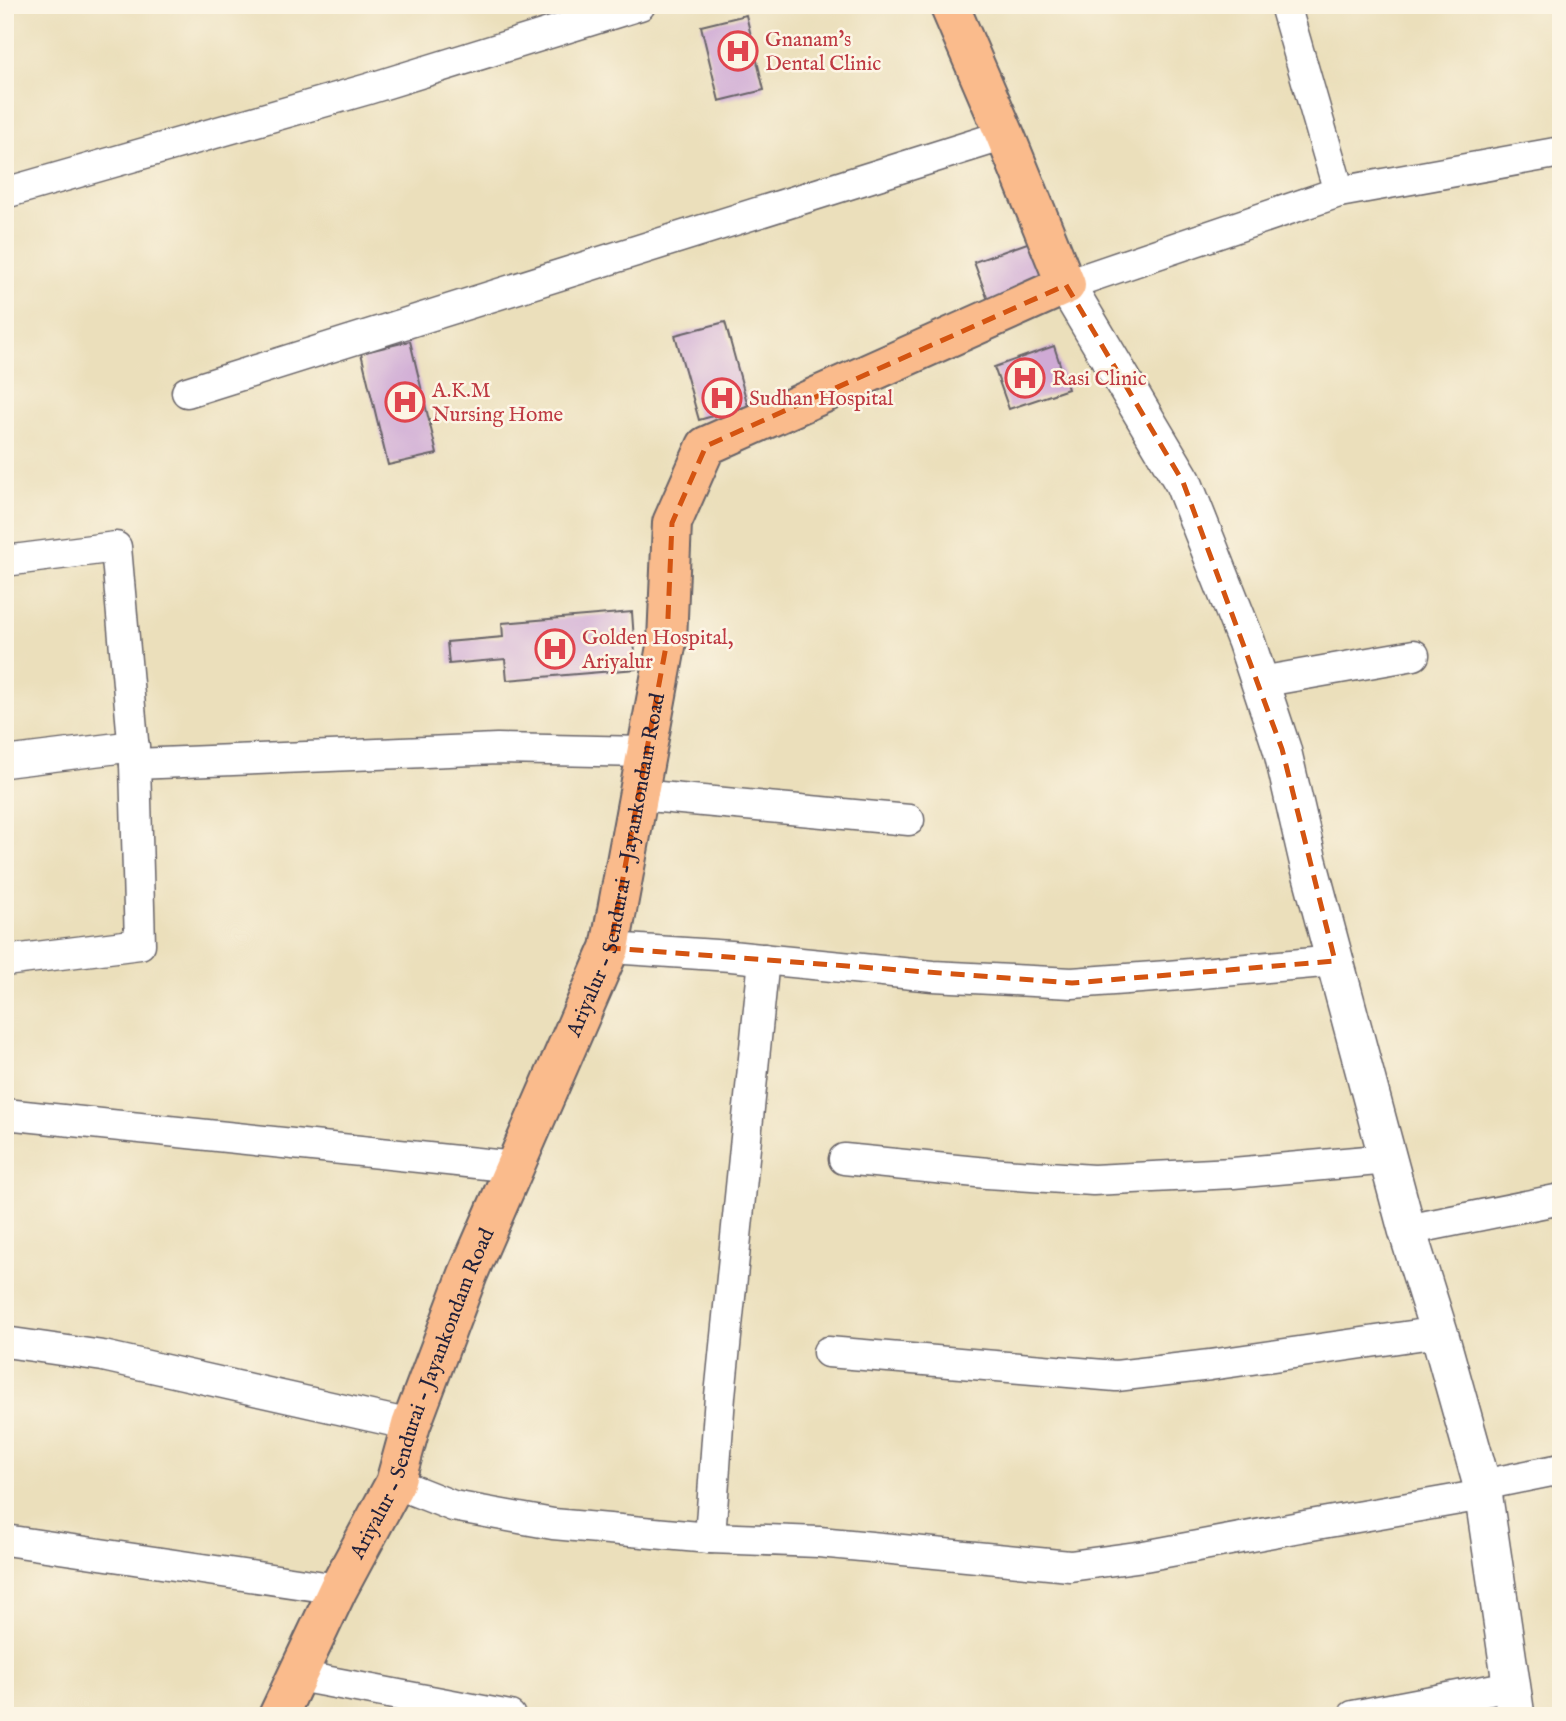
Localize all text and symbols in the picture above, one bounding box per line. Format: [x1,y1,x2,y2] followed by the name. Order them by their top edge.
[765,27,881,78] place label: Gnanam's Dental Clinic
[717,30,759,72] hospital icon: Gnanam's Dental Clinic
[1004,357,1046,399] hospital icon: Rasi Clinic
[1052,366,1147,393] place label: Rasi Clinic
[701,377,743,419] hospital icon: Sudhan Hospital
[431,378,564,429] place label: A.K.M Nursing Home
[384,381,426,423] hospital icon: A.K.M Nursing Home
[749,386,893,413] place label: Sudhan Hospital
[581,625,733,676] place label: Golden Hospital, Ariyalur
[534,628,576,670] hospital icon: Golden Hospital, Ariyalur
[561,690,672,1042] street label: Ariyalur - Sendurai - Jayankondam Road
[344,1224,502,1565] street label: Ariyalur - Sendurai - Jayankondam Road

